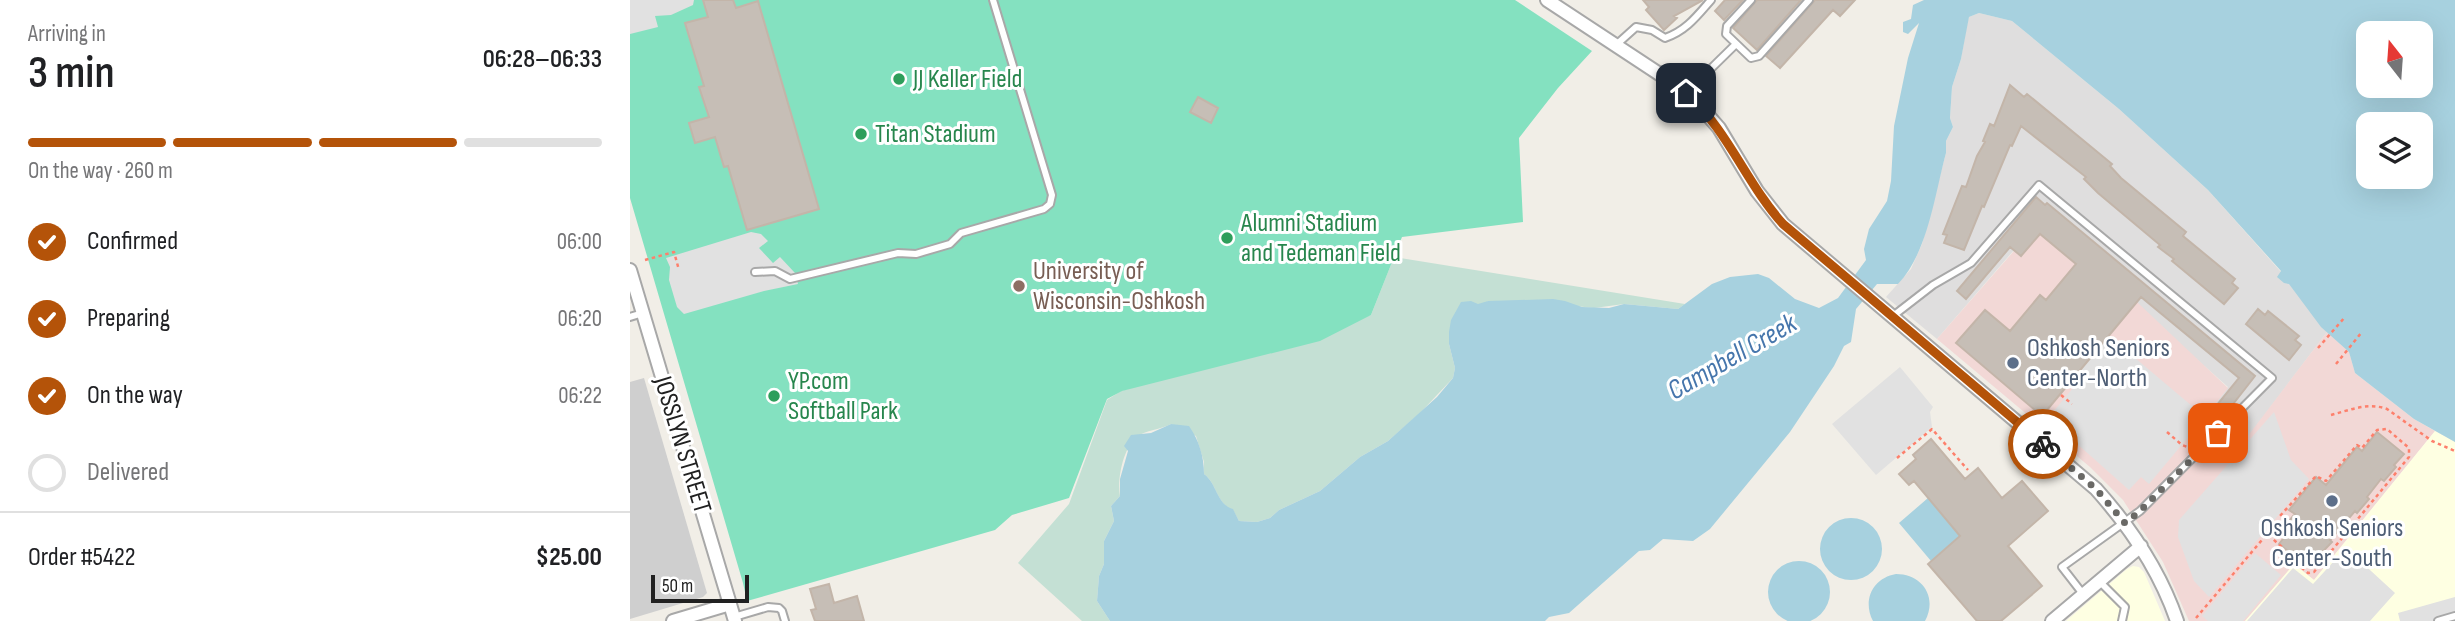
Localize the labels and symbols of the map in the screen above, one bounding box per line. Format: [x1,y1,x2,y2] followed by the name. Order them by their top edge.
[2356,21,2432,98] north arrow
[1656,63,1716,123] pin
[912,64,1022,95] place label: JJ Keller Field
[891,71,907,87] marker: JJ Keller Field
[875,119,996,150] place label: Titan Stadium
[853,126,869,142] marker: Titan Stadium
[1240,208,1401,269] place label: Alumni Stadium and Tedeman Field
[1219,230,1235,246] marker: Alumni Stadium and Tedeman Field
[1033,256,1205,317] place label: University of Wisconsin-Oshkosh
[1011,278,1027,294] marker: University of Wisconsin-Oshkosh
[1662,306,1804,407] water label: Campbell Creek
[2027,333,2170,394] place label: Oshkosh Seniors Center-North
[2005,355,2021,371] marker: Oshkosh Seniors Center-North
[788,366,898,427] place label: YP.com Softball Park
[646,372,718,517] street label: JOSSLYN STREET
[766,388,782,404] marker: YP.com Softball Park
[2188,403,2248,463] pin
[2008,409,2078,479] courier
[2324,493,2340,509] marker: Oshkosh Seniors Center-South
[2261,513,2403,574] place label: Oshkosh Seniors Center-South
[651,572,749,604] scale bar

